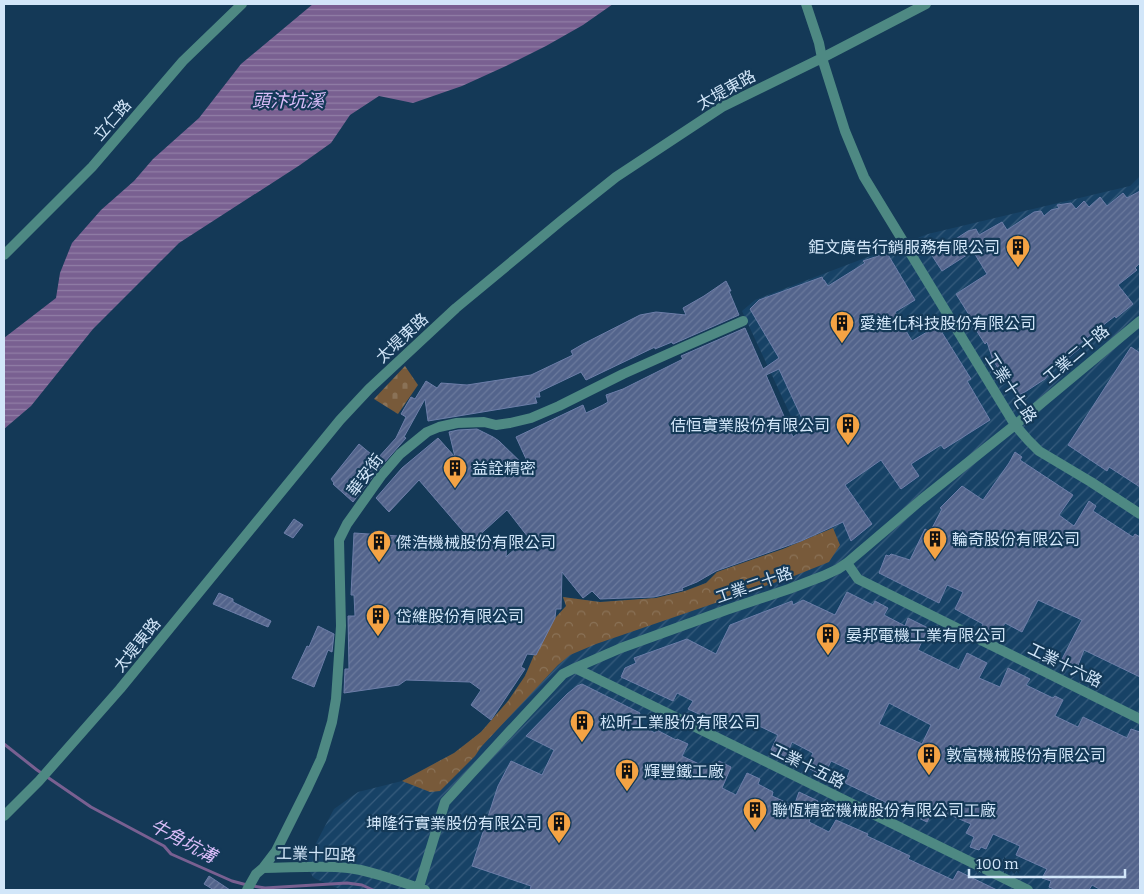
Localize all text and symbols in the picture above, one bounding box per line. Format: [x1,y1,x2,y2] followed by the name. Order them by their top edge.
[693,66,759,114] street label: 太堤東路
[252,90,327,112] water label: 頭汴坑溪
[89,96,135,144] street label: 立仁路
[1005,234,1031,268] building icon: 鉅文廣告行銷服務有限公司
[808,238,1000,257] place label: 鉅文廣告行銷服務有限公司
[372,309,432,367] street label: 太堤東路
[829,310,855,344] building icon: 愛進化科技股份有限公司
[860,314,1036,333] place label: 愛進化科技股份有限公司
[1039,321,1113,387] street label: 工業二十路
[981,349,1041,427] street label: 工業十七路
[835,412,861,446] building icon: 佶恒實業股份有限公司
[670,416,830,435] place label: 佶恒實業股份有限公司
[343,450,387,500] street label: 華安街
[442,455,468,489] building icon: 益詮精密
[472,459,536,478] place label: 益詮精密
[922,526,948,560] building icon: 輪奇股份有限公司
[366,529,392,563] building icon: 傑浩機械股份有限公司
[952,530,1080,549] place label: 輪奇股份有限公司
[396,533,556,552] place label: 傑浩機械股份有限公司
[713,563,795,607] street label: 工業二十路
[365,603,391,637] building icon: 岱維股份有限公司
[396,607,524,626] place label: 岱維股份有限公司
[109,614,165,676] street label: 太堤東路
[815,622,841,656] building icon: 晏邦電機工業有限公司
[846,626,1006,645] place label: 晏邦電機工業有限公司
[1025,639,1105,691] street label: 工業十六路
[569,709,595,743] building icon: 松昕工業股份有限公司
[600,713,760,732] place label: 松昕工業股份有限公司
[768,740,848,792] street label: 工業十五路
[916,742,942,776] building icon: 敦富機械股份有限公司
[946,746,1106,765] place label: 敦富機械股份有限公司
[614,758,640,792] building icon: 輝豐鐵工廠
[644,762,724,781] place label: 輝豐鐵工廠
[742,797,768,831] building icon: 聯恆精密機械股份有限公司工廠
[772,801,996,820] place label: 聯恆精密機械股份有限公司工廠
[546,810,572,844] building icon: 坤隆行實業股份有限公司
[146,814,223,869] water label: 牛角坑溝
[366,814,542,833] place label: 坤隆行實業股份有限公司
[276,844,356,864] street label: 工業十四路
[969,846,1125,878] scale bar
[976,855,1019,873] text: 100 m

